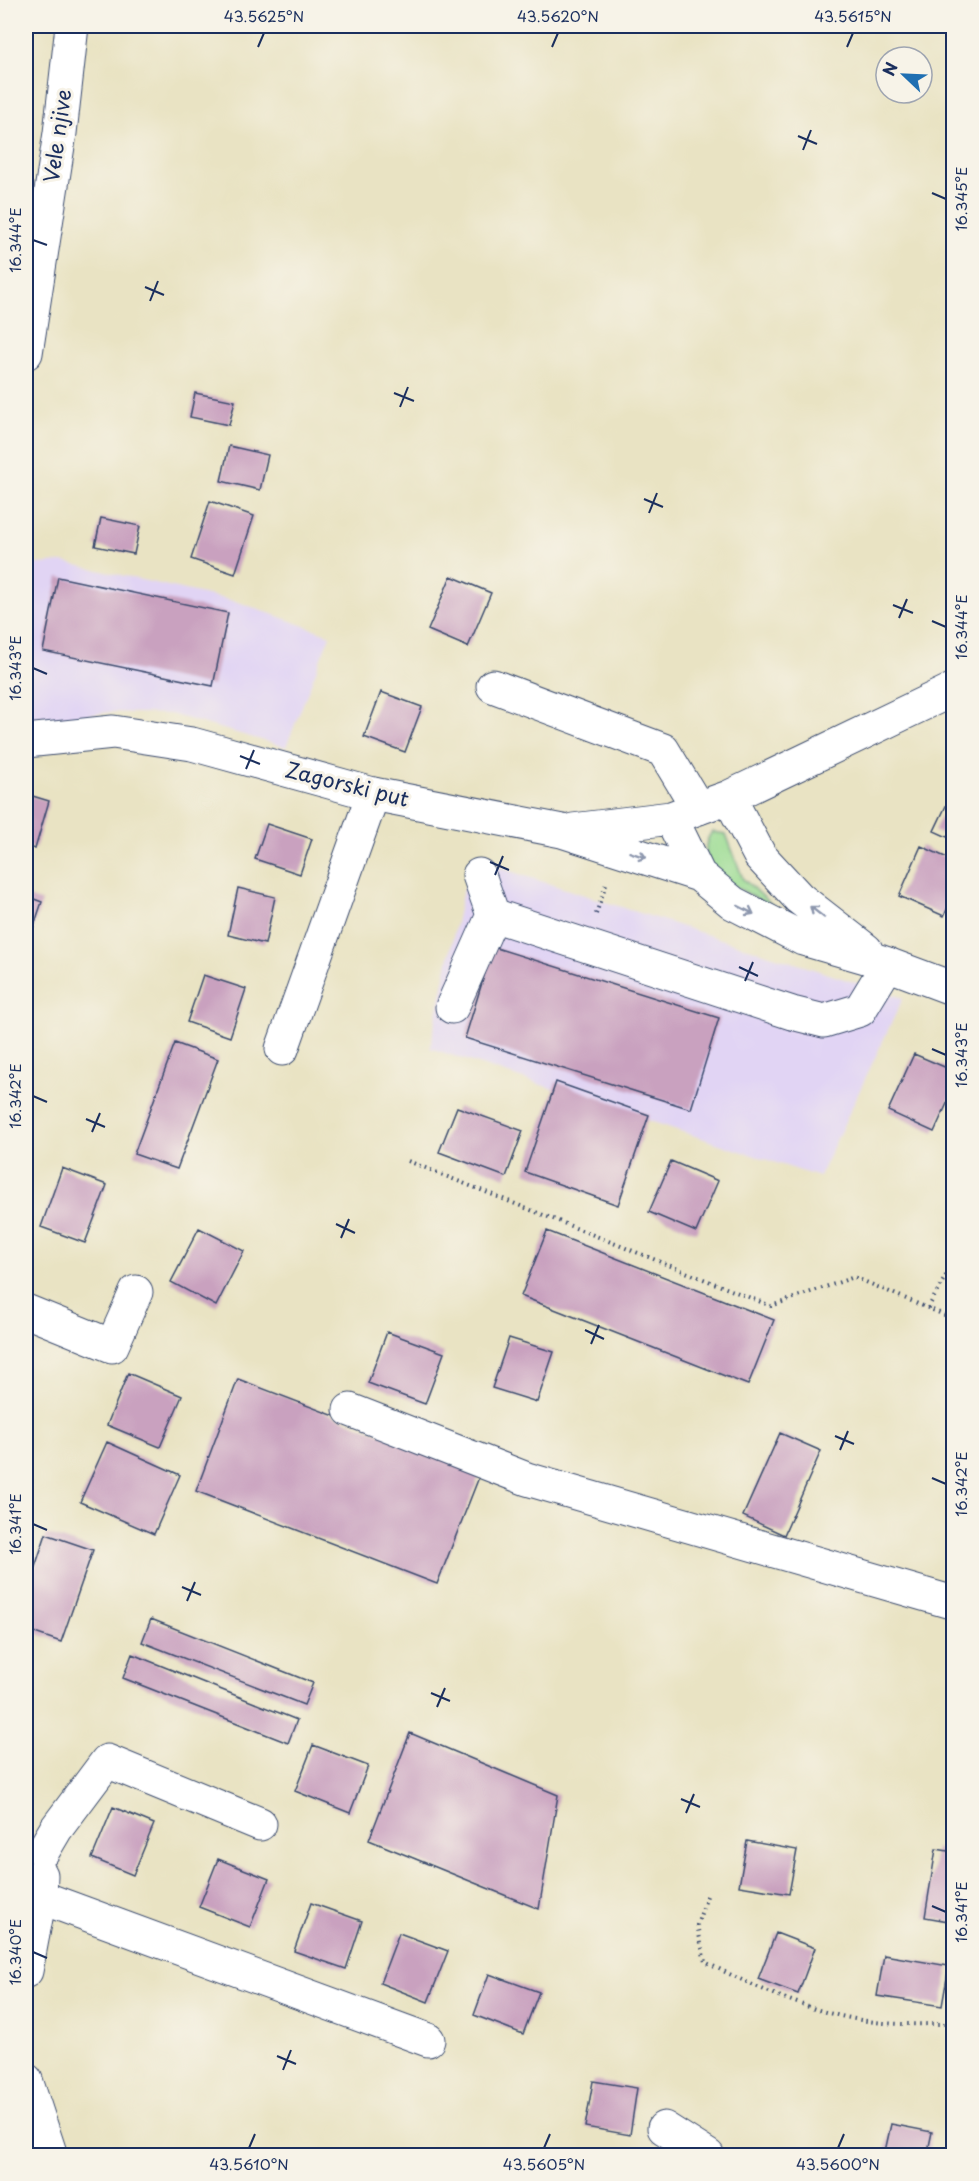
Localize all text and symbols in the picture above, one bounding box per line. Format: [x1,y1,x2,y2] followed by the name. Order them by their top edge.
[224,4,304,27] text: 43.5625°N
[517,4,599,27] text: 43.5620°N
[814,4,892,27] text: 43.5615°N
[874,45,934,105] north arrow
[876,58,903,79] text: N
[34,87,78,185] street label: Vele njive
[949,167,972,231] text: 16.345°E
[3,207,26,273] text: 16.344°E
[949,594,972,660] text: 16.344°E
[3,635,26,701] text: 16.343°E
[282,752,413,814] street label: Zagorski put
[628,851,647,862] one-way arrow
[736,905,754,916] one-way arrow
[809,905,825,918] one-way arrow
[949,1022,972,1088] text: 16.343°E
[3,1063,26,1129] text: 16.342°E
[949,1451,972,1517] text: 16.342°E
[3,1493,26,1555] text: 16.341°E
[949,1881,972,1943] text: 16.341°E
[3,1919,26,1985] text: 16.340°E
[209,2152,289,2175] text: 43.5610°N
[503,2152,585,2175] text: 43.5605°N
[796,2152,880,2175] text: 43.5600°N

